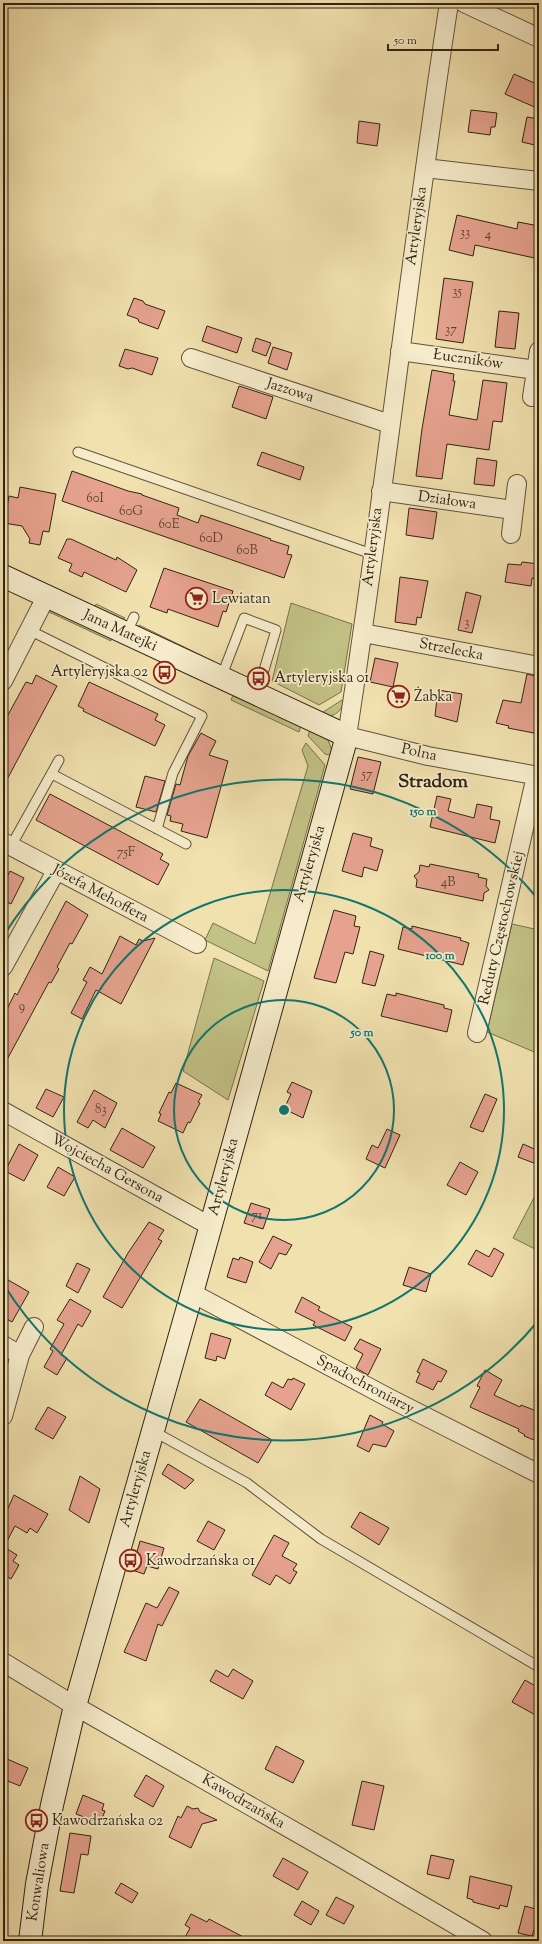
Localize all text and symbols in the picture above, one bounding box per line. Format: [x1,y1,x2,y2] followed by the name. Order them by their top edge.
[388,26,498,52] scale bar
[393,32,417,50] text: 50 m
[401,185,433,267] street label: Artyleryjska
[460,224,470,242] house number: 33
[485,226,492,244] house number: 4
[452,283,462,301] house number: 35
[445,321,457,339] house number: 37
[432,345,504,375] street label: Łuczników
[263,373,316,409] street label: Jazzowa
[416,487,478,515] street label: Działowa
[86,490,105,508] house number: 60I
[119,503,143,521] house number: 60G
[358,506,388,588] street label: Artyleryjska
[158,516,180,534] house number: 60E
[199,530,223,548] house number: 60D
[236,542,258,560] house number: 60B
[183,586,209,612] supermarket icon: Lewiatan
[212,589,271,610] place label: Lewiatan
[79,604,160,657] street label: Jana Matejki
[464,614,470,632] house number: 3
[417,633,485,667] street label: Strzelecka
[151,659,177,685] bus stop icon: Artyleryjska 02
[51,662,148,683] place label: Artyleryjska 02
[246,665,272,691] bus stop icon: Artyleryjska 01
[274,668,369,689] place label: Artyleryjska 01
[386,684,412,710] supermarket icon: Żabka
[414,686,453,708] place label: Żabka
[399,739,439,767] street label: Polna
[361,766,373,784] house number: 57
[398,769,468,796] district label: Stradom
[408,803,437,821] text: 150 m
[289,823,331,905] street label: Artyleryjska
[117,844,135,862] house number: 75F
[474,849,530,1007] street label: Reduty Częstochowskiej
[47,859,152,928] street label: Józefa Mehoffera
[441,874,455,892] house number: 4B
[424,947,455,965] text: 100 m
[19,998,25,1016] house number: 9
[350,1024,374,1042] text: 50 m
[95,1101,107,1119] house number: 83
[277,1103,291,1117] centre of rings
[47,1129,167,1209] street label: Wojciecha Gersona
[204,1136,244,1218] street label: Artyleryjska
[252,1207,263,1225] house number: 71
[312,1350,418,1420] street label: Spadochroniarzy
[115,1448,157,1530] street label: Artyleryjska
[117,1548,143,1574] bus stop icon: Kawodrzańska 01
[146,1551,255,1572] place label: Kawodrzańska 01
[198,1770,289,1834] street label: Kawodrzańska
[24,1808,50,1834] bus stop icon: Kawodrzańska 02
[52,1811,163,1832] place label: Kawodrzańska 02
[22,1841,56,1923] street label: Konwaliowa

